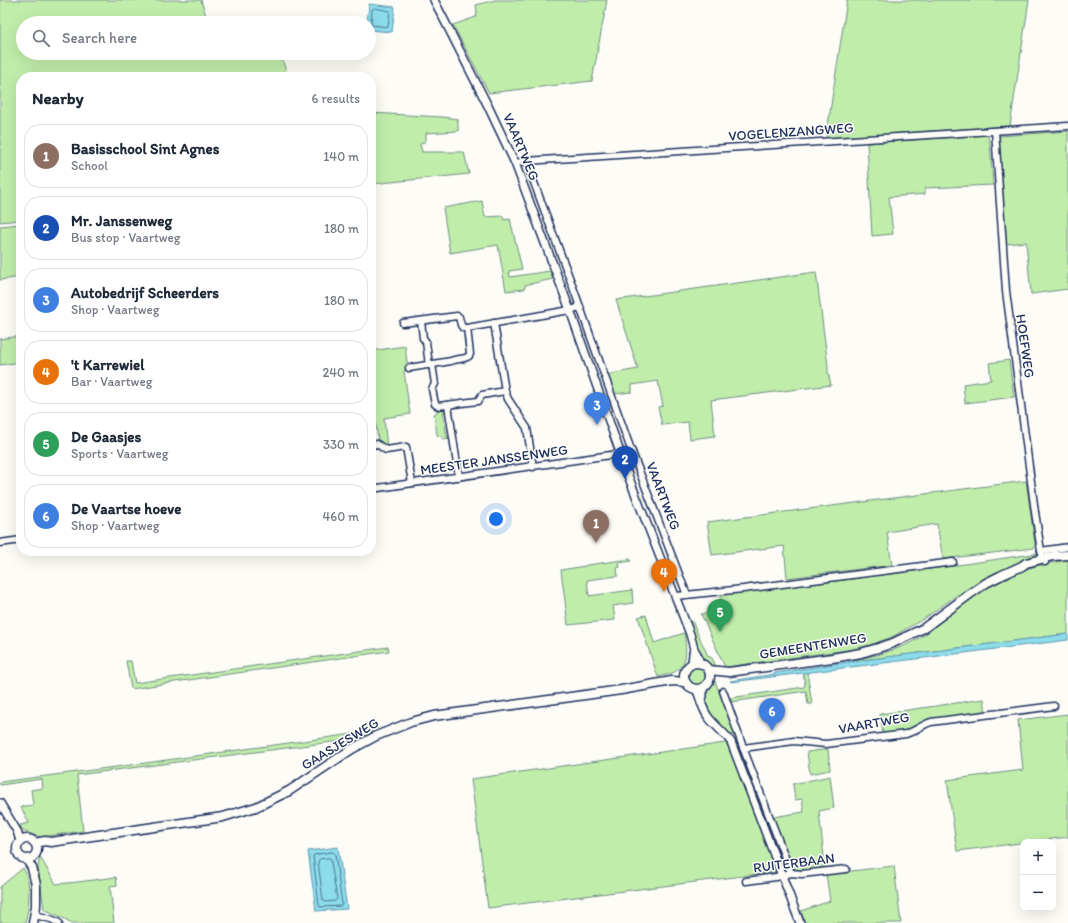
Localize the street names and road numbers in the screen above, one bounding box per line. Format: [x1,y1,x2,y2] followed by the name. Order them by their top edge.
[499,111,543,183] street label: VAARTWEG
[728,119,854,145] street label: VOGELENZANGWEG
[1012,313,1038,379] street label: HOEFWEG
[419,441,569,479] street label: MEESTER JANSSENWEG
[642,459,684,533] street label: VAARTWEG
[758,629,868,663] street label: GEMEENTENWEG
[837,708,911,738] street label: VAARTWEG
[298,714,382,774] street label: GAASJESWEG
[752,850,836,876] street label: RUITERBAAN

